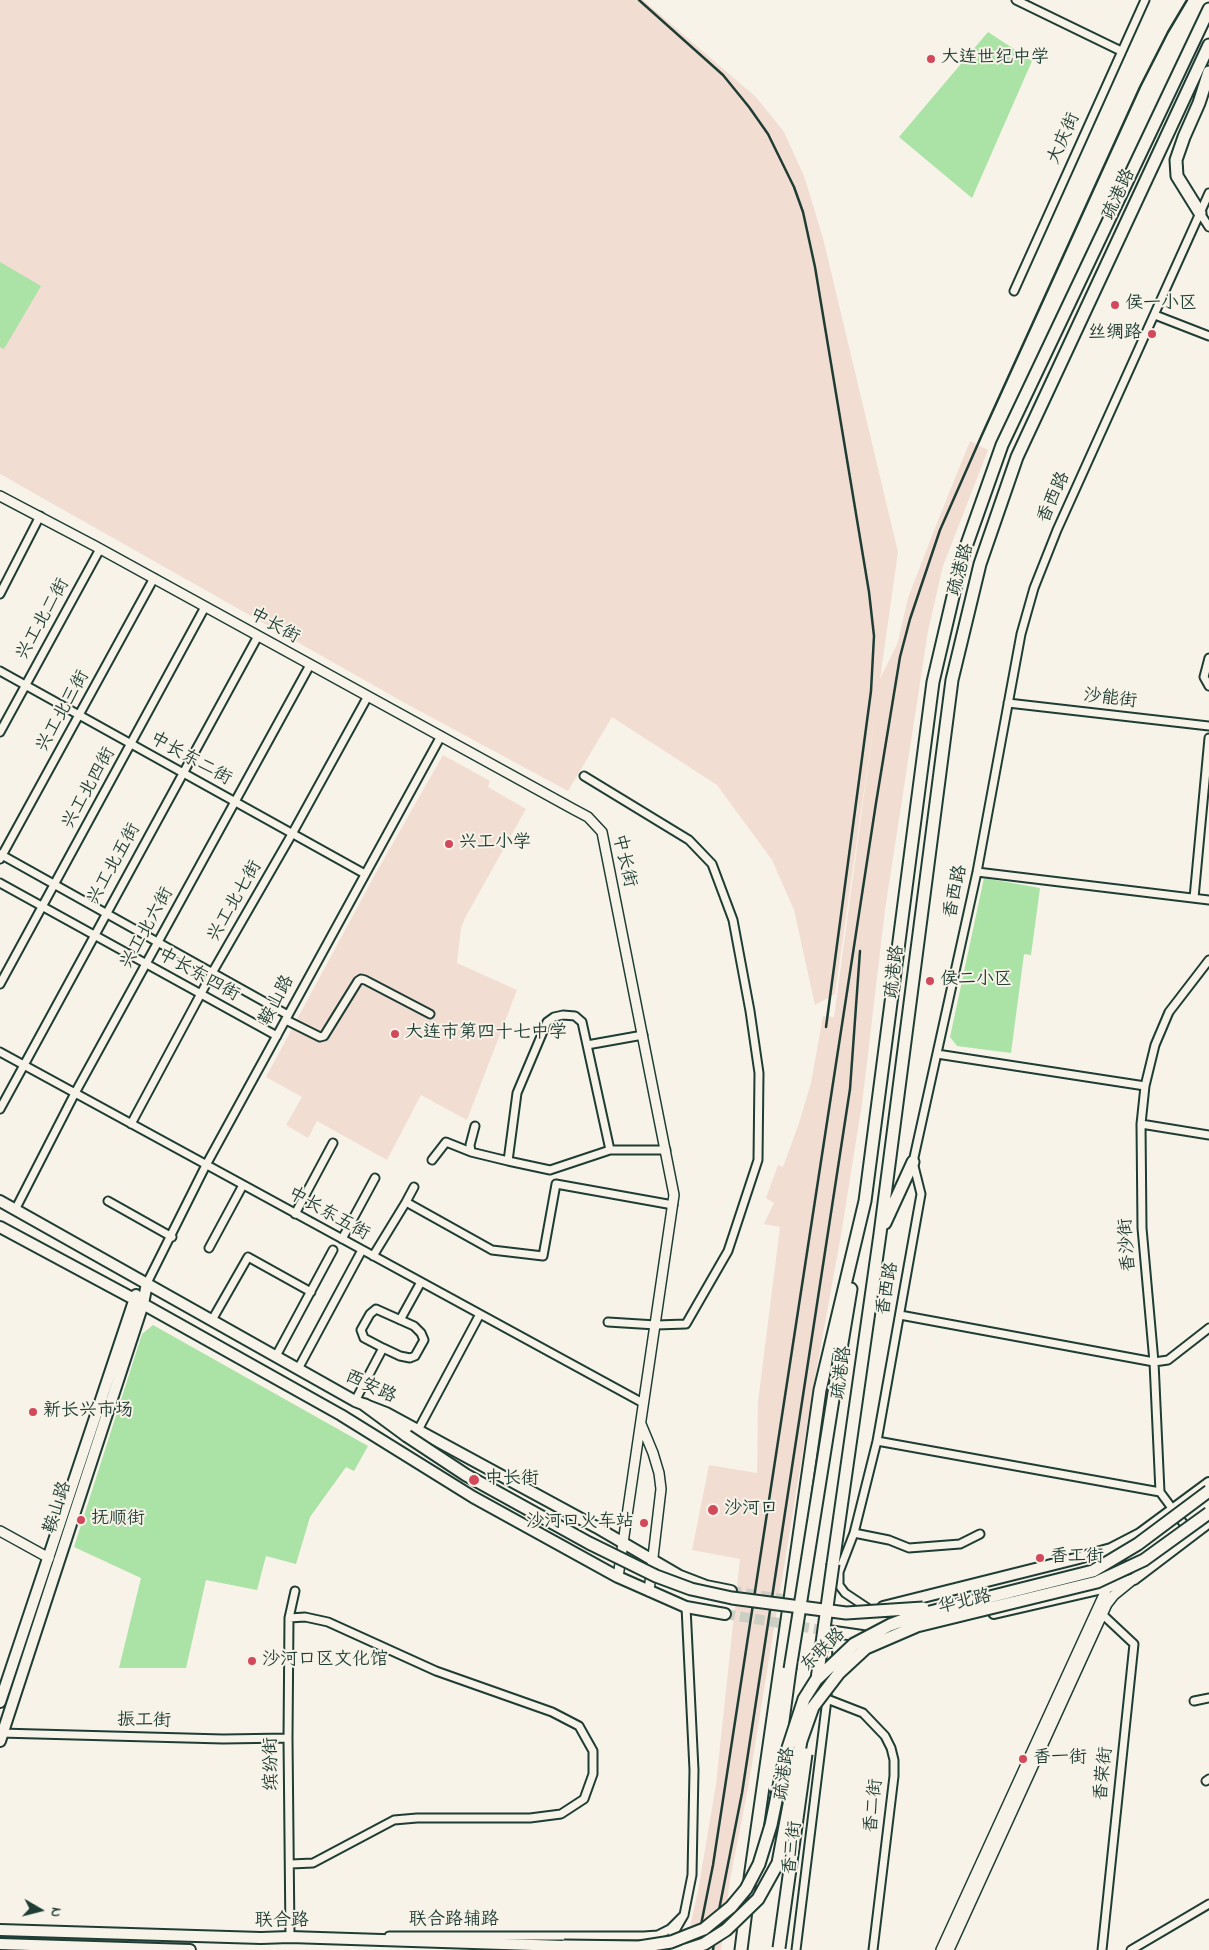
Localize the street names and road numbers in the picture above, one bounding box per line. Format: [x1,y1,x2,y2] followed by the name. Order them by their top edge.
[1044,110,1086,168] street label: 大庆街
[1099,166,1141,224] street label: 疏港路
[1034,469,1076,527] street label: 香西路
[944,541,980,599] street label: 疏港路
[13,575,75,665] street label: 兴工北二街
[245,604,303,650] street label: 中长街
[33,667,95,757] street label: 兴工北三街
[1082,686,1138,714] street label: 沙能街
[145,729,235,791] street label: 中长东二街
[59,744,121,834] street label: 兴工北四街
[84,820,146,910] street label: 兴工北五街
[606,832,640,890] street label: 中长街
[204,858,268,946] street label: 兴工北七街
[941,863,973,921] street label: 香西路
[117,884,179,974] street label: 兴工北六街
[882,944,910,1000] street label: 疏港路
[153,945,243,1007] street label: 中长东四街
[256,972,300,1030] street label: 鞍山路
[283,1184,373,1246] street label: 中长东五街
[1116,1217,1142,1273] street label: 香沙街
[874,1261,904,1317] street label: 香西路
[829,1345,857,1401] street label: 疏港路
[341,1367,399,1409] street label: 西安路
[40,1479,78,1537] street label: 鞍山路
[936,1586,994,1620] street label: 华北路
[797,1624,851,1678] street label: 东联路
[117,1711,171,1733] street label: 振工街
[262,1737,284,1791] street label: 缤纷街
[772,1746,800,1802] street label: 疏港路
[1091,1746,1119,1802] street label: 香荣街
[861,1778,889,1834] street label: 香二街
[780,1820,808,1876] street label: 香三街
[409,1910,499,1932] street label: 联合路辅路
[255,1911,309,1933] street label: 联合路

